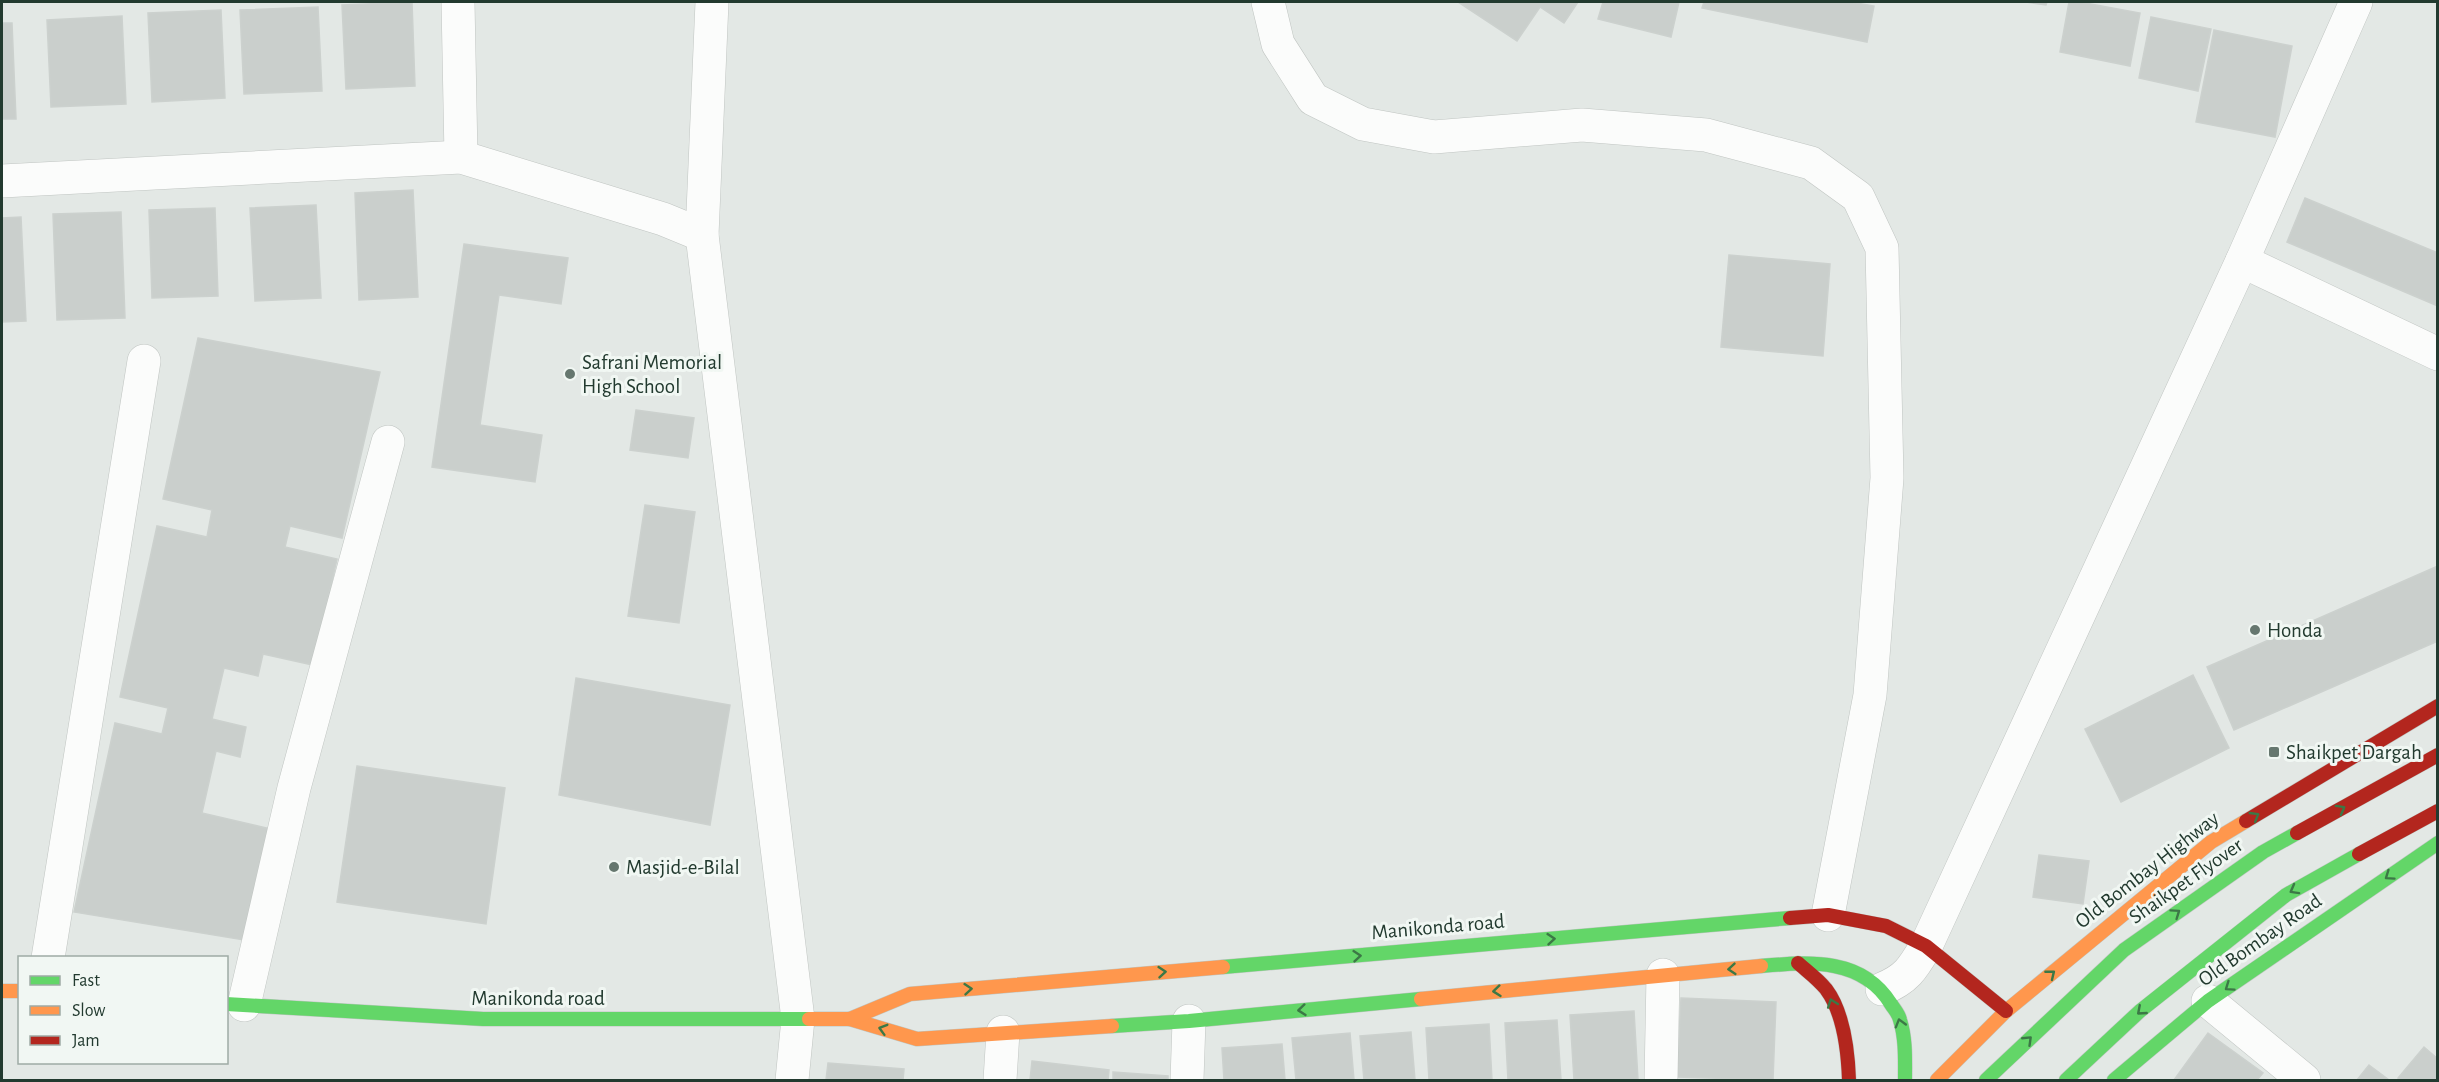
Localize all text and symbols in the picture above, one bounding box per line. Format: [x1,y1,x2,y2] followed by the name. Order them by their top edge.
[582,352,722,397] place label: Safrani Memorial High School
[563,367,577,381] marker: Safrani Memorial High School
[2267,620,2323,641] place label: Honda
[2248,623,2262,637] marker: Honda
[2286,742,2422,763] place label: Shaikpet Dargah
[2267,745,2281,759] marker: Shaikpet Dargah
[2334,805,2345,816] one-way arrow
[2071,808,2223,932] street label: Old Bombay Highway
[2249,811,2259,823] one-way arrow
[2125,834,2247,928] street label: Shaikpet Flyover
[626,857,740,878] place label: Masjid-e-Bilal
[607,860,621,874] marker: Masjid-e-Bilal
[2385,869,2396,880] one-way arrow
[2290,883,2300,894] one-way arrow
[2194,890,2326,990] street label: Old Bombay Road
[2170,910,2181,921] one-way arrow
[1371,911,1506,943] street label: Manikonda road
[1546,933,1555,946] one-way arrow
[1352,949,1361,962] one-way arrow
[18,956,228,1064] legend
[1728,962,1737,975] one-way arrow
[1158,966,1167,979] one-way arrow
[2044,970,2055,981] one-way arrow
[72,972,100,990] text: Fast
[2224,980,2235,991] one-way arrow
[963,983,972,996] one-way arrow
[1492,984,1501,997] one-way arrow
[471,988,605,1009] street label: Manikonda road
[1827,998,1840,1009] one-way arrow
[72,1002,105,1020] text: Slow
[1298,1003,1307,1016] one-way arrow
[2137,1003,2148,1014] one-way arrow
[1895,1018,1907,1029] one-way arrow
[878,1024,889,1036] one-way arrow
[72,1032,100,1050] text: Jam
[2020,1036,2031,1047] one-way arrow

